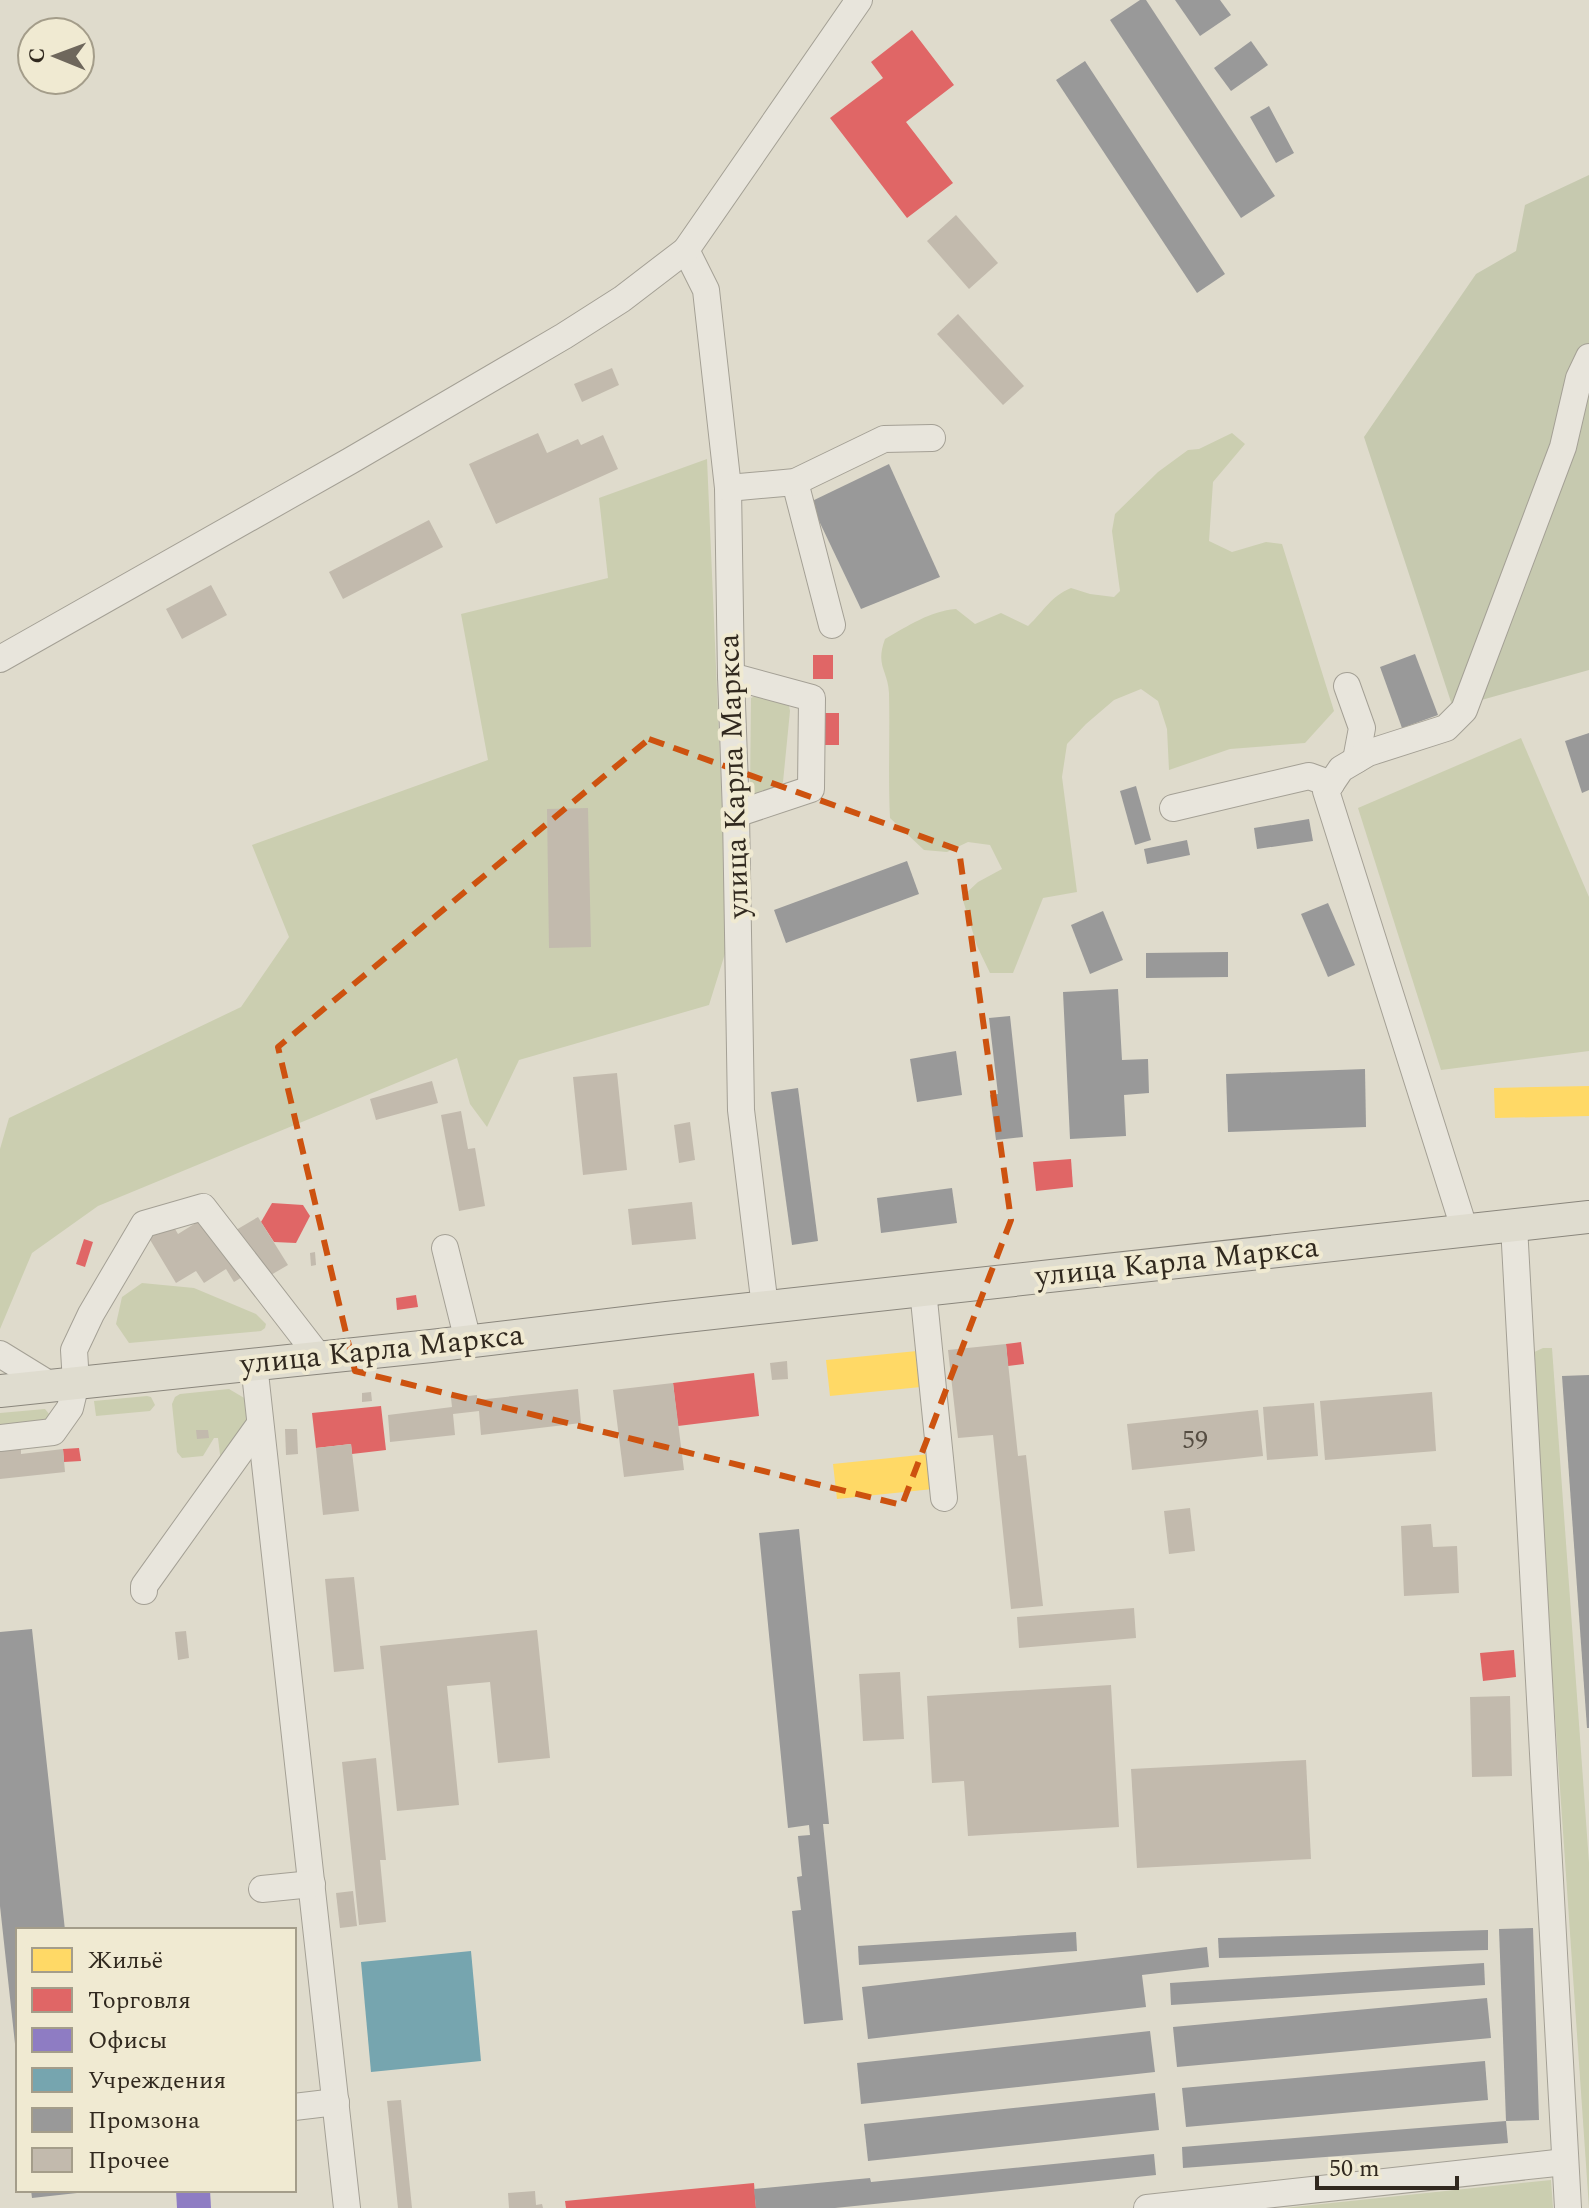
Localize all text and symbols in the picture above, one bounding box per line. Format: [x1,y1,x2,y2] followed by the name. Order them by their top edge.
[16,16,96,96] north arrow
[21,48,54,64] text: С
[706,633,762,920] street label: улица Карла Маркса
[1032,1224,1321,1300] street label: улица Карла Маркса
[237,1312,526,1388] street label: улица Карла Маркса
[1182,1420,1208,1460] house number: 59
[16,1928,296,2192] legend
[88,1943,163,1979] text: Жильё
[88,1983,191,2019] text: Торговля
[88,2023,167,2059] text: Офисы
[88,2063,226,2099] text: Учреждения
[88,2103,200,2139] text: Промзона
[1317,2140,1457,2190] scale bar
[88,2143,170,2179] text: Прочее
[1329,2151,1380,2187] text: 50 m

